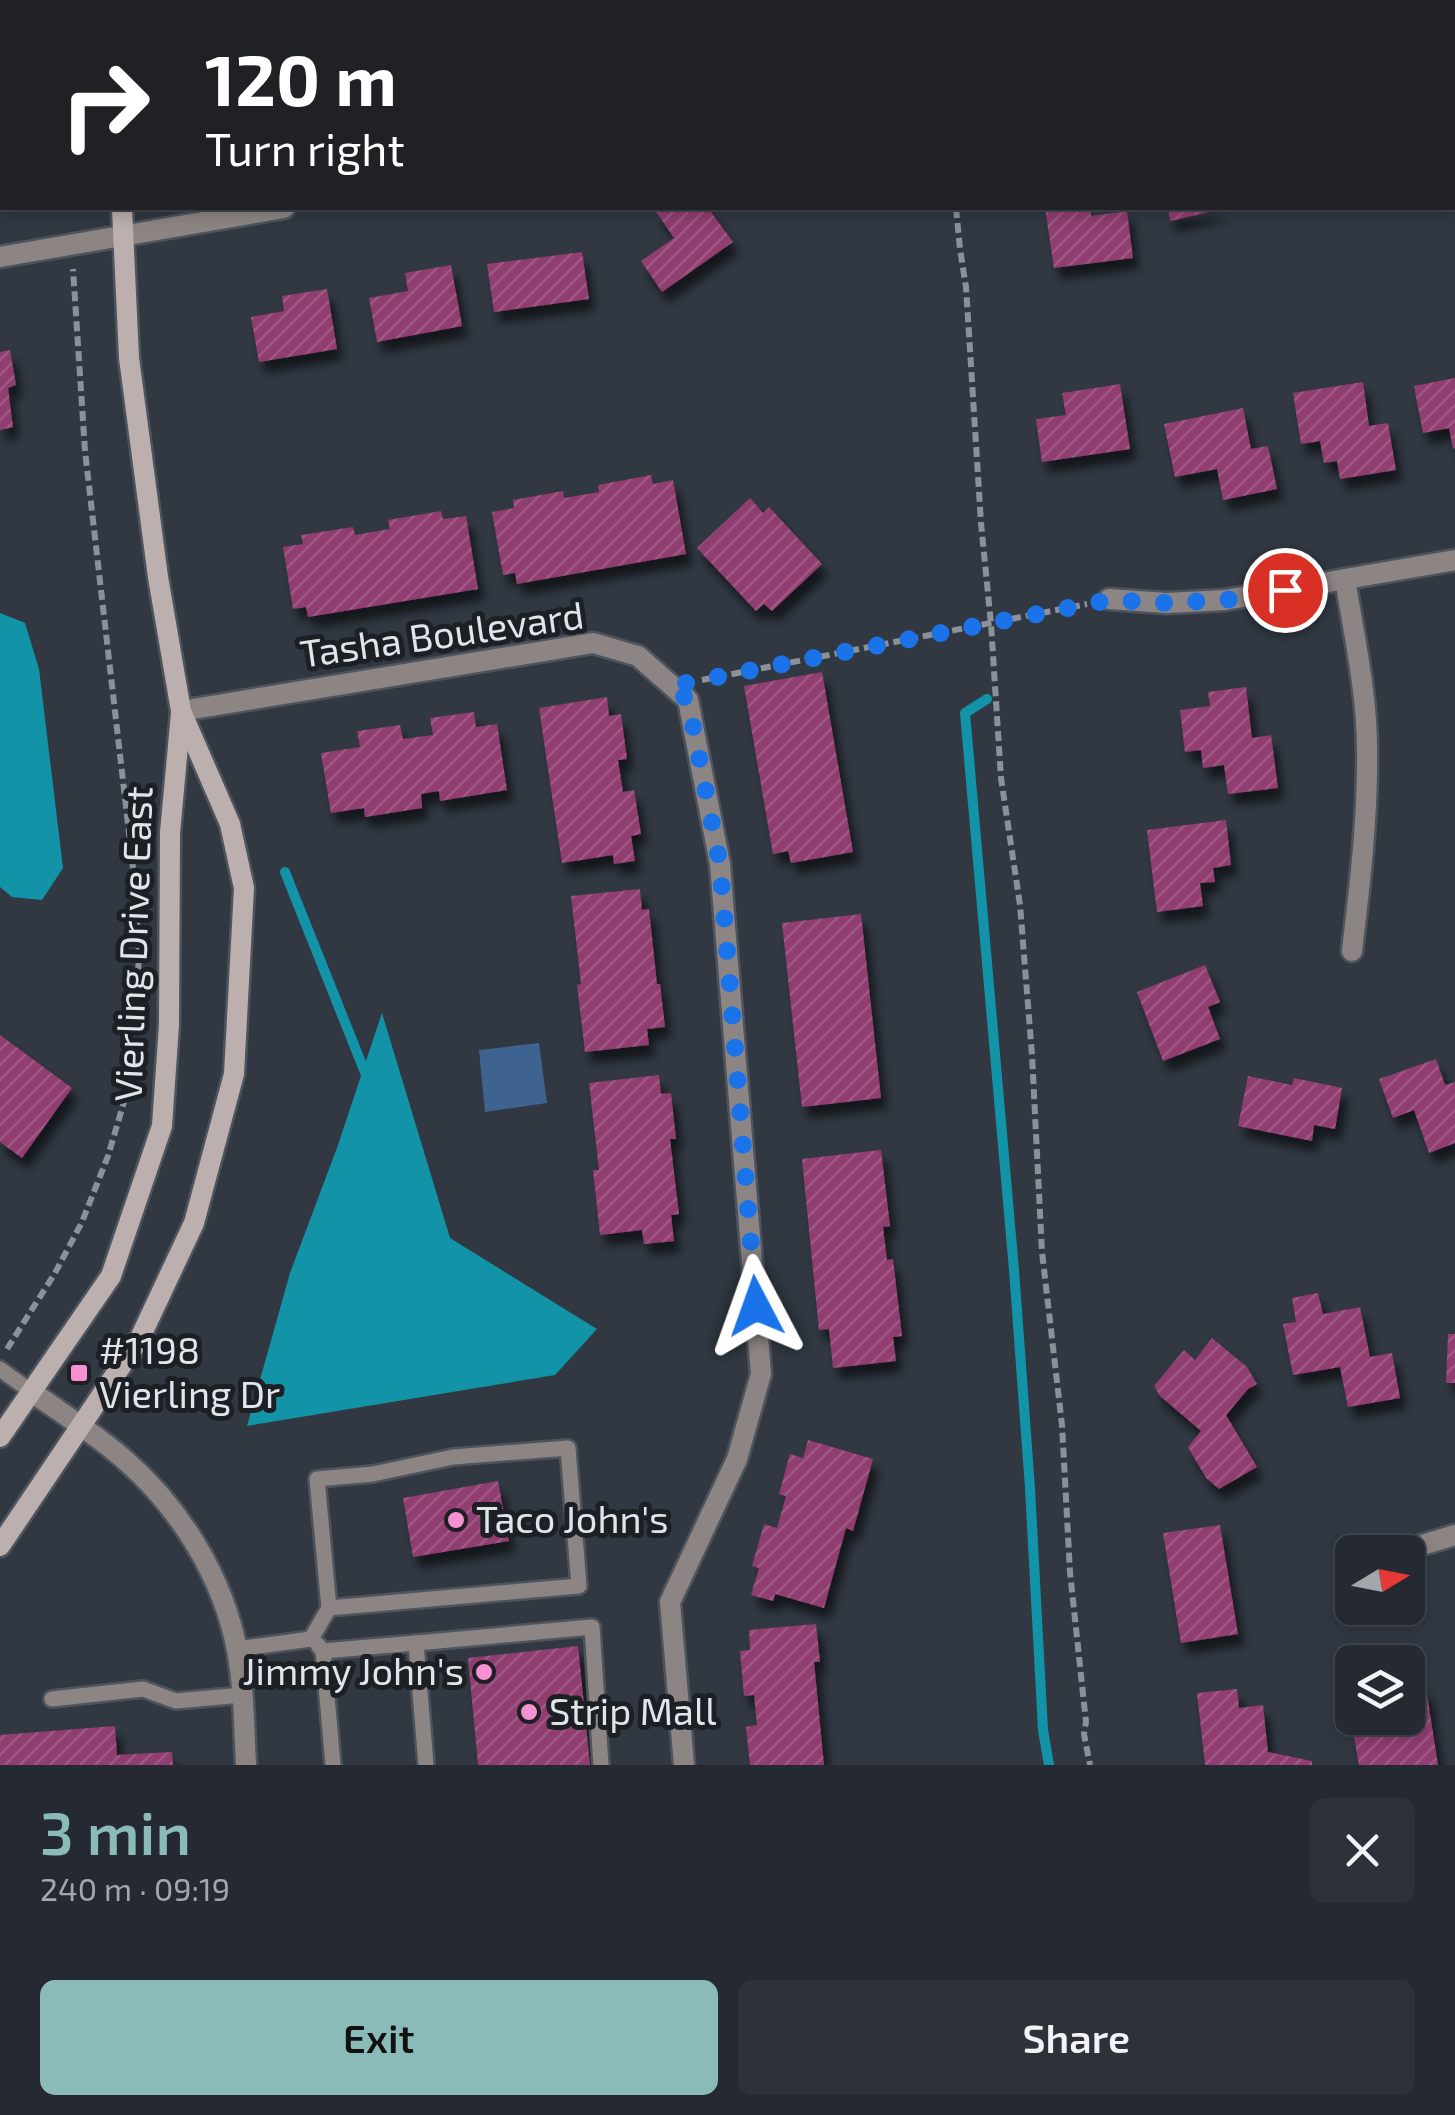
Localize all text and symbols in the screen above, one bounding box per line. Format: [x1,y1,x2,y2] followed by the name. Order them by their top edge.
[205,36,397,120] text: 120 m
[40,40,170,170] icon: right
[205,121,405,175] text: Turn right
[1243,548,1328,633] pin
[1258,563,1313,618] icon: arrive
[297,590,586,676] street label: Tasha Boulevard
[104,786,160,1102] street label: Vierling Drive East
[704,1254,808,1358] position arrow
[99,1326,280,1416] place label: #1198 Vierling Dr
[68,1362,90,1384] marker: #1198 Vierling Dr
[476,1495,668,1541] place label: Taco John's
[445,1509,467,1531] marker: Taco John's
[1335,1535,1425,1625] north arrow
[1335,1535,1425,1735] map controls
[1335,1645,1425,1735] button: layers
[243,1647,464,1693] place label: Jimmy John's
[473,1661,495,1683] marker: Jimmy John's
[549,1687,717,1733] place label: Strip Mall
[518,1701,540,1723] marker: Strip Mall
[40,1795,191,1867] text: 3 min
[1310,1798,1415,1903] button: close
[40,1869,230,1907] text: 240 m · 09:19
[40,1980,718,2095] button: Exit
[738,1980,1415,2095] button: Share

